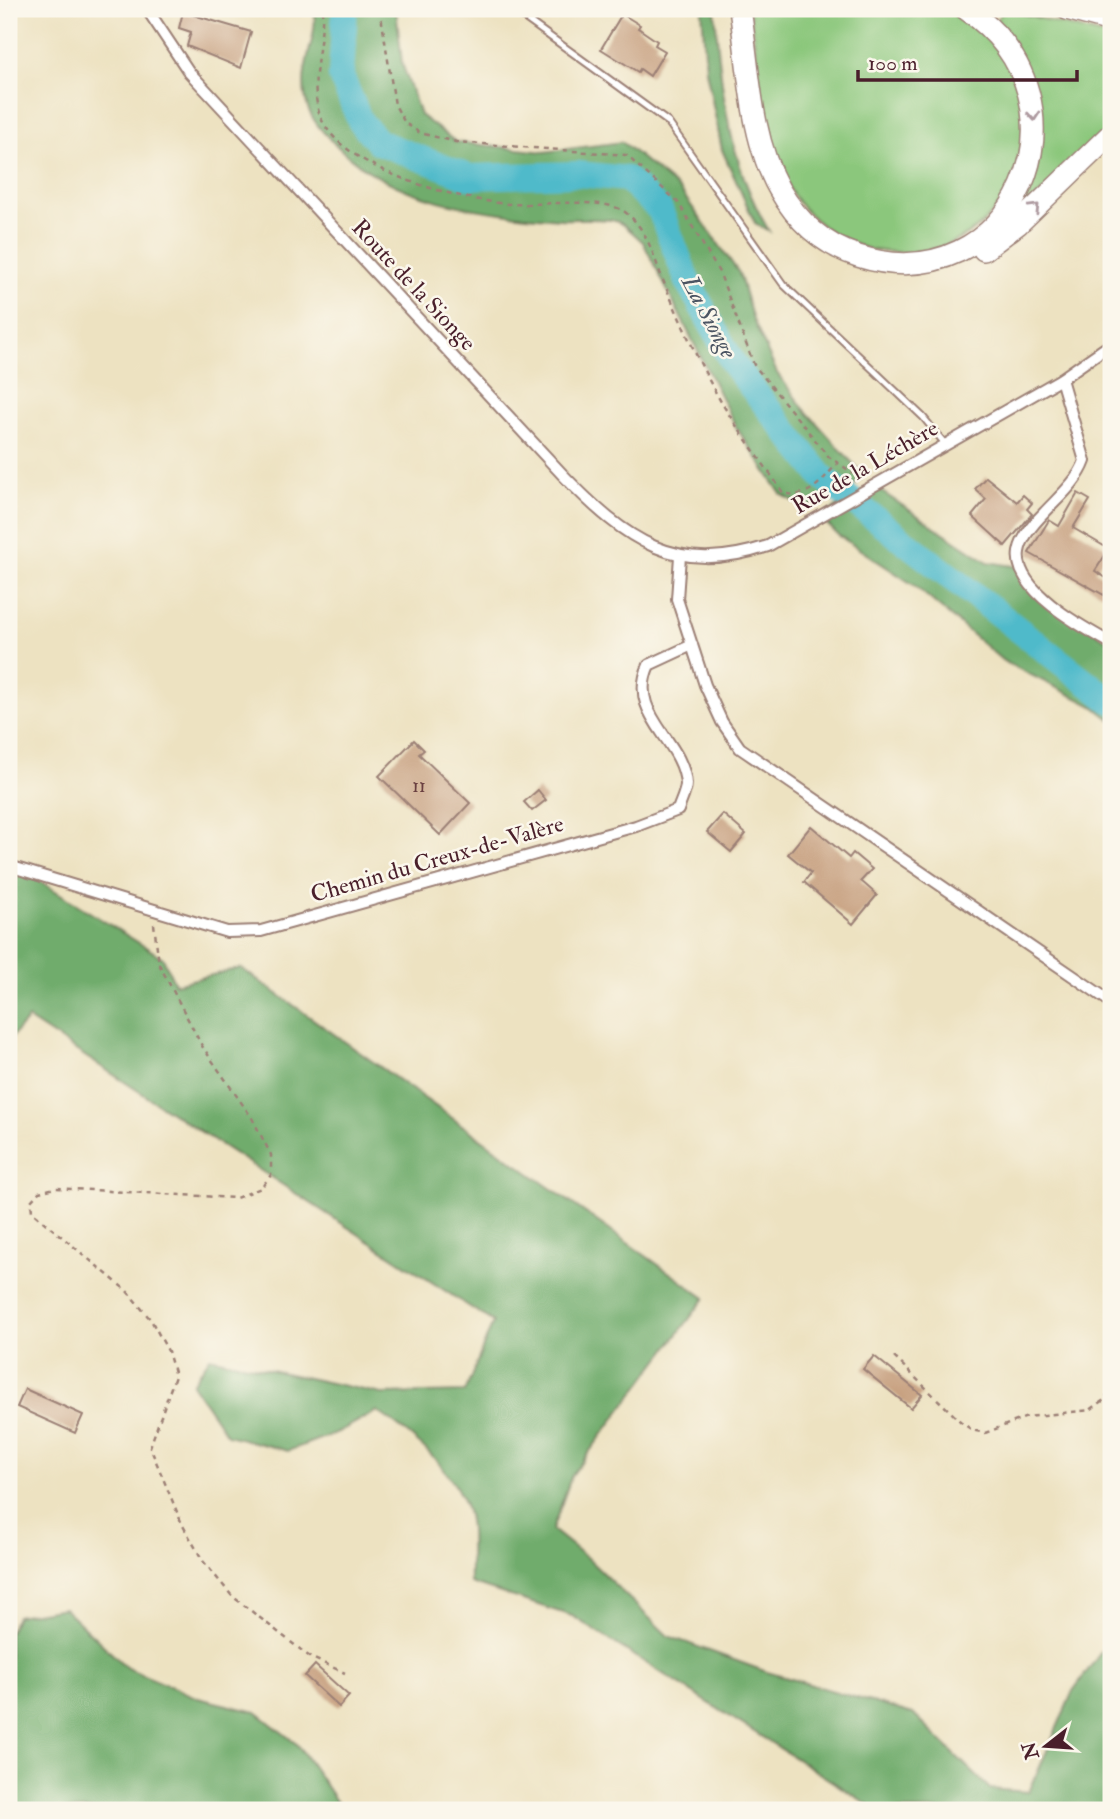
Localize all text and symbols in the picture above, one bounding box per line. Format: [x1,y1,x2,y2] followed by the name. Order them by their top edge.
[858,38,1076,82] scale bar
[868,50,918,77] text: 100 m
[1026,111,1041,122] one-way arrow
[1026,203,1039,216] one-way arrow
[346,213,483,357] street label: Route de la Sionge
[674,269,744,365] water label: La Sionge
[787,413,944,521] street label: Rue de la Léchère
[412,774,426,798] house number: 11
[307,809,567,909] street label: Chemin du Creux-de-Valère
[1012,1710,1082,1780] north arrow
[1016,1738,1045,1763] text: N

